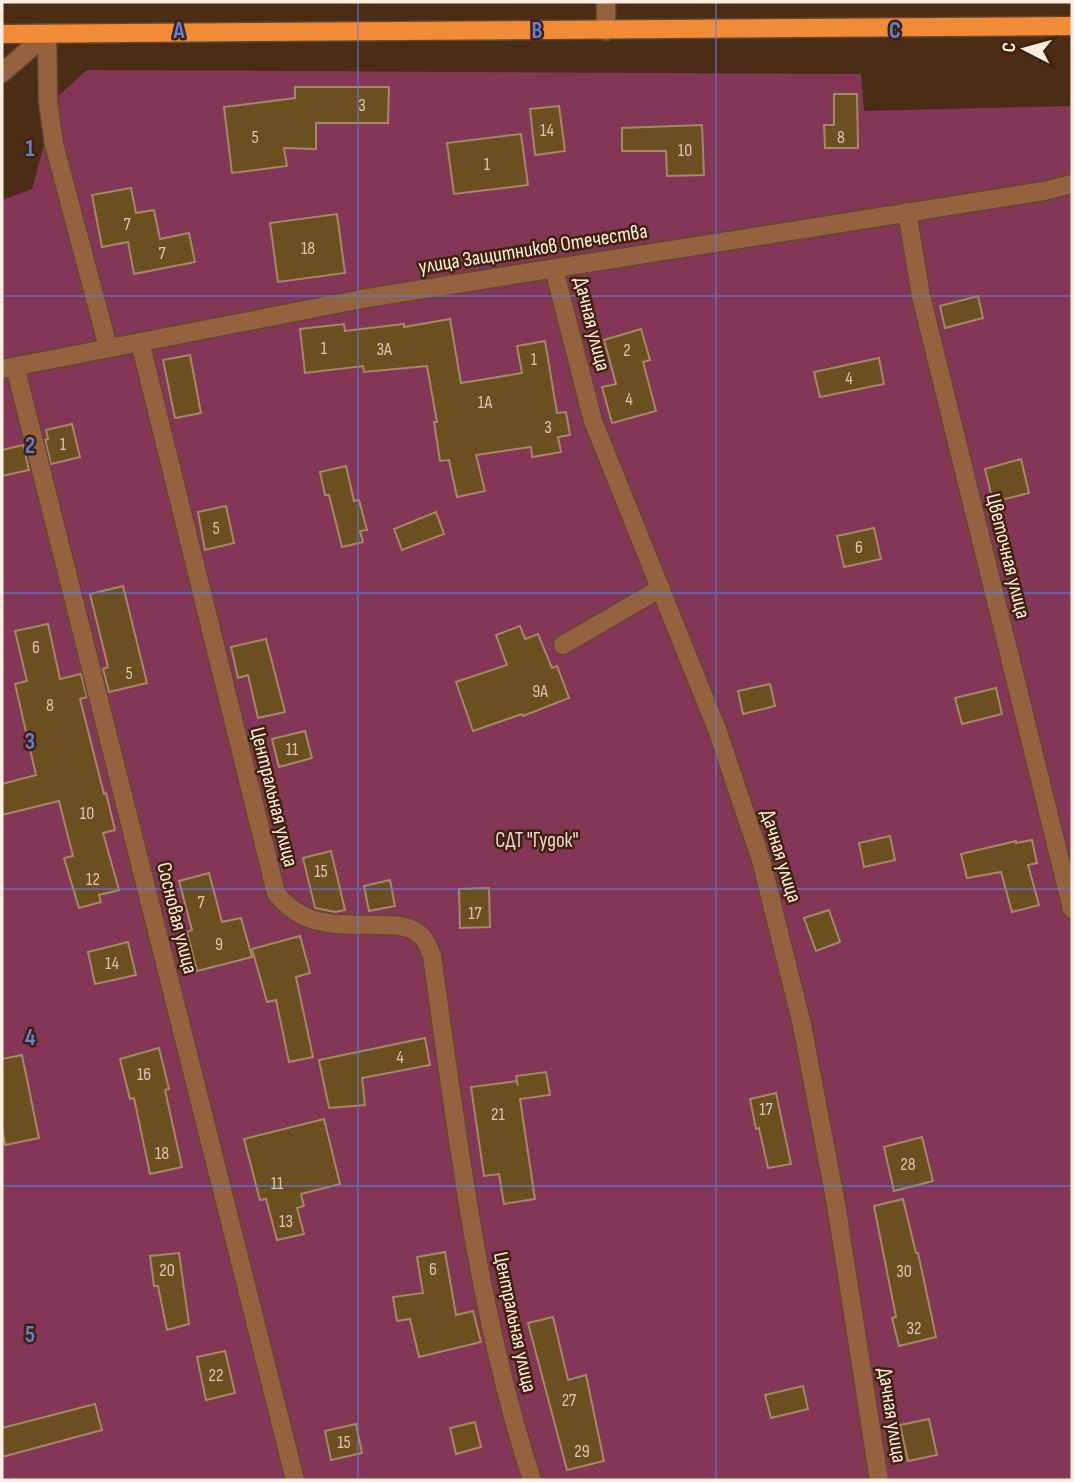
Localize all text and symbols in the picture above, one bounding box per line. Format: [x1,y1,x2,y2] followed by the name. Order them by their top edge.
[990,14,1060,84] north arrow
[173,17,186,45] text: A
[532,17,543,45] text: B
[889,17,901,45] text: C
[998,41,1022,53] text: С
[358,95,366,116] house number: 3
[540,120,554,141] house number: 14
[251,127,259,148] house number: 5
[837,127,845,148] house number: 8
[25,135,35,163] text: 1
[678,140,692,161] house number: 10
[484,154,491,175] house number: 1
[123,214,131,235] house number: 7
[417,219,649,279] street label: улица Защитников Отечества
[301,238,315,259] house number: 18
[158,243,166,264] house number: 7
[568,274,616,374] street label: Дачная улица
[321,338,328,359] house number: 1
[376,339,392,360] house number: 3А
[623,340,631,361] house number: 2
[531,349,538,370] house number: 1
[845,368,853,389] house number: 4
[625,389,633,410] house number: 4
[478,392,492,413] house number: 1А
[544,417,552,438] house number: 3
[25,432,35,460] text: 2
[60,434,67,455] house number: 1
[980,491,1036,621] street label: Цветочная улица
[212,518,220,539] house number: 5
[855,537,863,558] house number: 6
[32,637,40,658] house number: 6
[125,663,133,684] house number: 5
[532,681,548,702] house number: 9А
[46,695,54,716] house number: 8
[245,725,303,869] street label: Центральная улица
[25,728,35,756] text: 3
[286,739,299,760] house number: 11
[80,803,94,824] house number: 10
[755,806,807,906] street label: Дачная улица
[495,828,579,853] park label: СДТ "Гудок"
[151,860,203,976] street label: Сосновая улица
[314,861,328,882] house number: 15
[86,869,100,890] house number: 12
[197,892,205,913] house number: 7
[468,903,483,924] house number: 17
[215,934,223,955] house number: 9
[105,953,119,974] house number: 14
[25,1024,36,1052] text: 4
[396,1047,404,1068] house number: 4
[137,1064,151,1085] house number: 16
[759,1099,774,1120] house number: 17
[491,1104,506,1125] house number: 21
[155,1143,169,1164] house number: 18
[900,1154,916,1175] house number: 28
[271,1173,284,1194] house number: 11
[279,1211,293,1232] house number: 13
[488,1249,542,1395] street label: Центральная улица
[429,1259,437,1280] house number: 6
[159,1260,175,1281] house number: 20
[896,1261,912,1282] house number: 30
[907,1318,921,1339] house number: 32
[25,1321,35,1349] text: 5
[209,1365,223,1386] house number: 22
[872,1366,912,1464] street label: Дачная улица
[562,1390,577,1411] house number: 27
[337,1432,351,1453] house number: 15
[574,1441,590,1462] house number: 29

